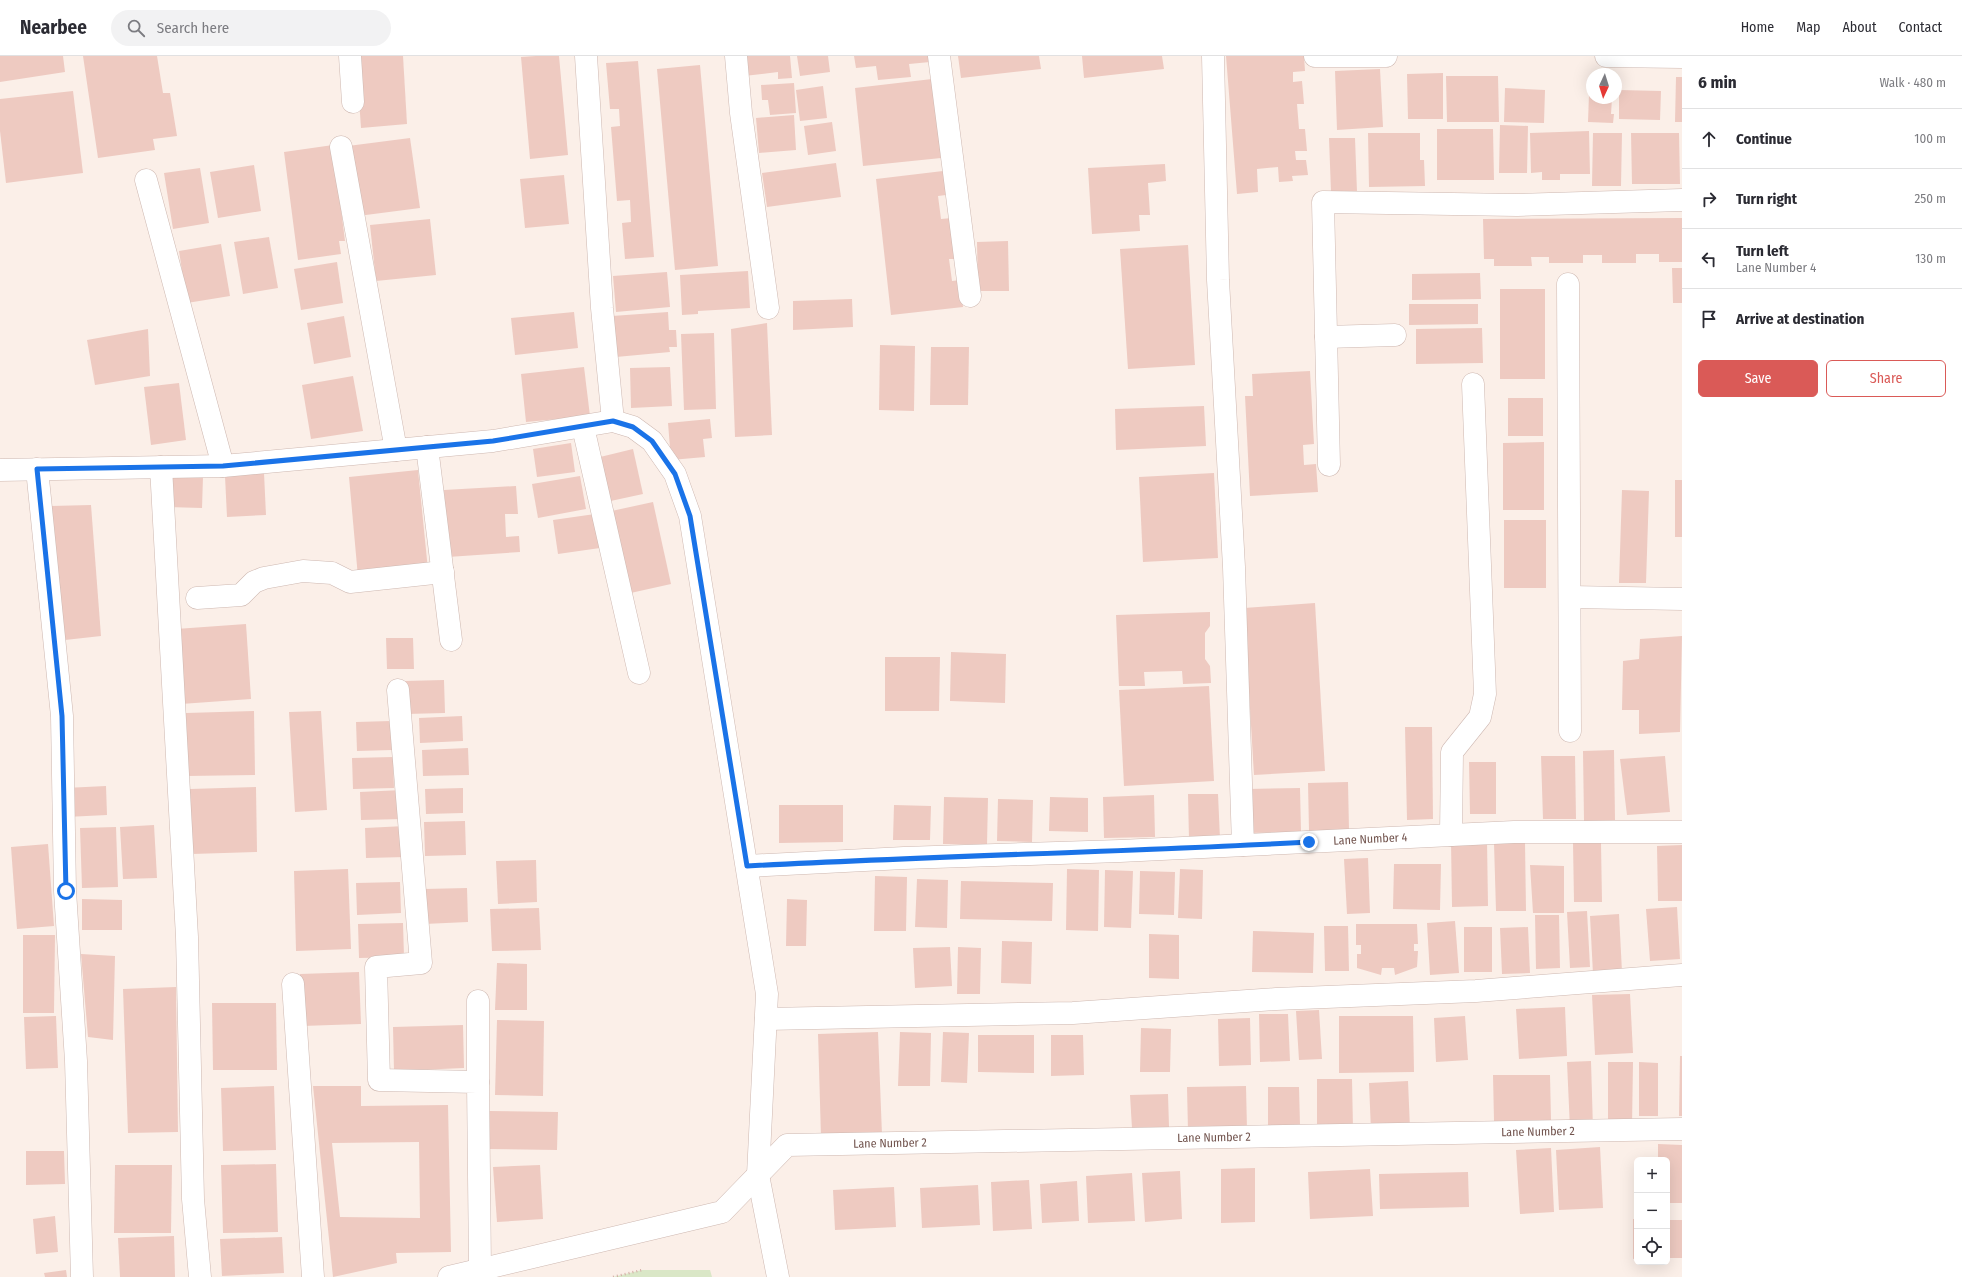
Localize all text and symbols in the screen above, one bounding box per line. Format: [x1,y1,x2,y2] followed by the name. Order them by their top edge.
[111,10,391,46] search box
[20,16,87,39] text: Nearbee
[125,17,147,39] icon: search
[157,19,229,37] text: Search here
[1741,19,1774,36] text: Home
[1796,19,1820,36] text: Map
[1842,19,1877,36] text: About
[1899,19,1942,36] text: Contact
[1586,68,1622,104] north arrow
[1698,72,1737,93] text: 6 min
[1879,75,1946,90] text: Walk · 480 m
[1698,128,1720,150] icon: ahead
[1736,130,1792,148] text: Continue
[1914,131,1946,146] text: 100 m
[1698,188,1720,210] icon: right
[1736,190,1797,208] text: Turn right
[1914,191,1946,206] text: 250 m
[1736,242,1789,260] text: Turn left
[1698,248,1720,270] icon: left
[1915,251,1946,266] text: 130 m
[1736,260,1816,275] text: Lane Number 4
[1698,308,1720,330] icon: arrive
[1736,310,1864,328] text: Arrive at destination
[1698,360,1818,397] button: Save
[1826,360,1946,397] button: Share
[1333,830,1408,848] street label: Lane Number 4
[1300,833,1318,851] route end
[57,882,75,900] route start
[1501,1124,1575,1139] street label: Lane Number 2
[1177,1130,1251,1145] street label: Lane Number 2
[853,1136,927,1151] street label: Lane Number 2
[1634,1157,1670,1265] map controls
[1634,1157,1670,1193] button: +
[1634,1193,1670,1229] button: −
[1634,1229,1670,1265] button: locate

